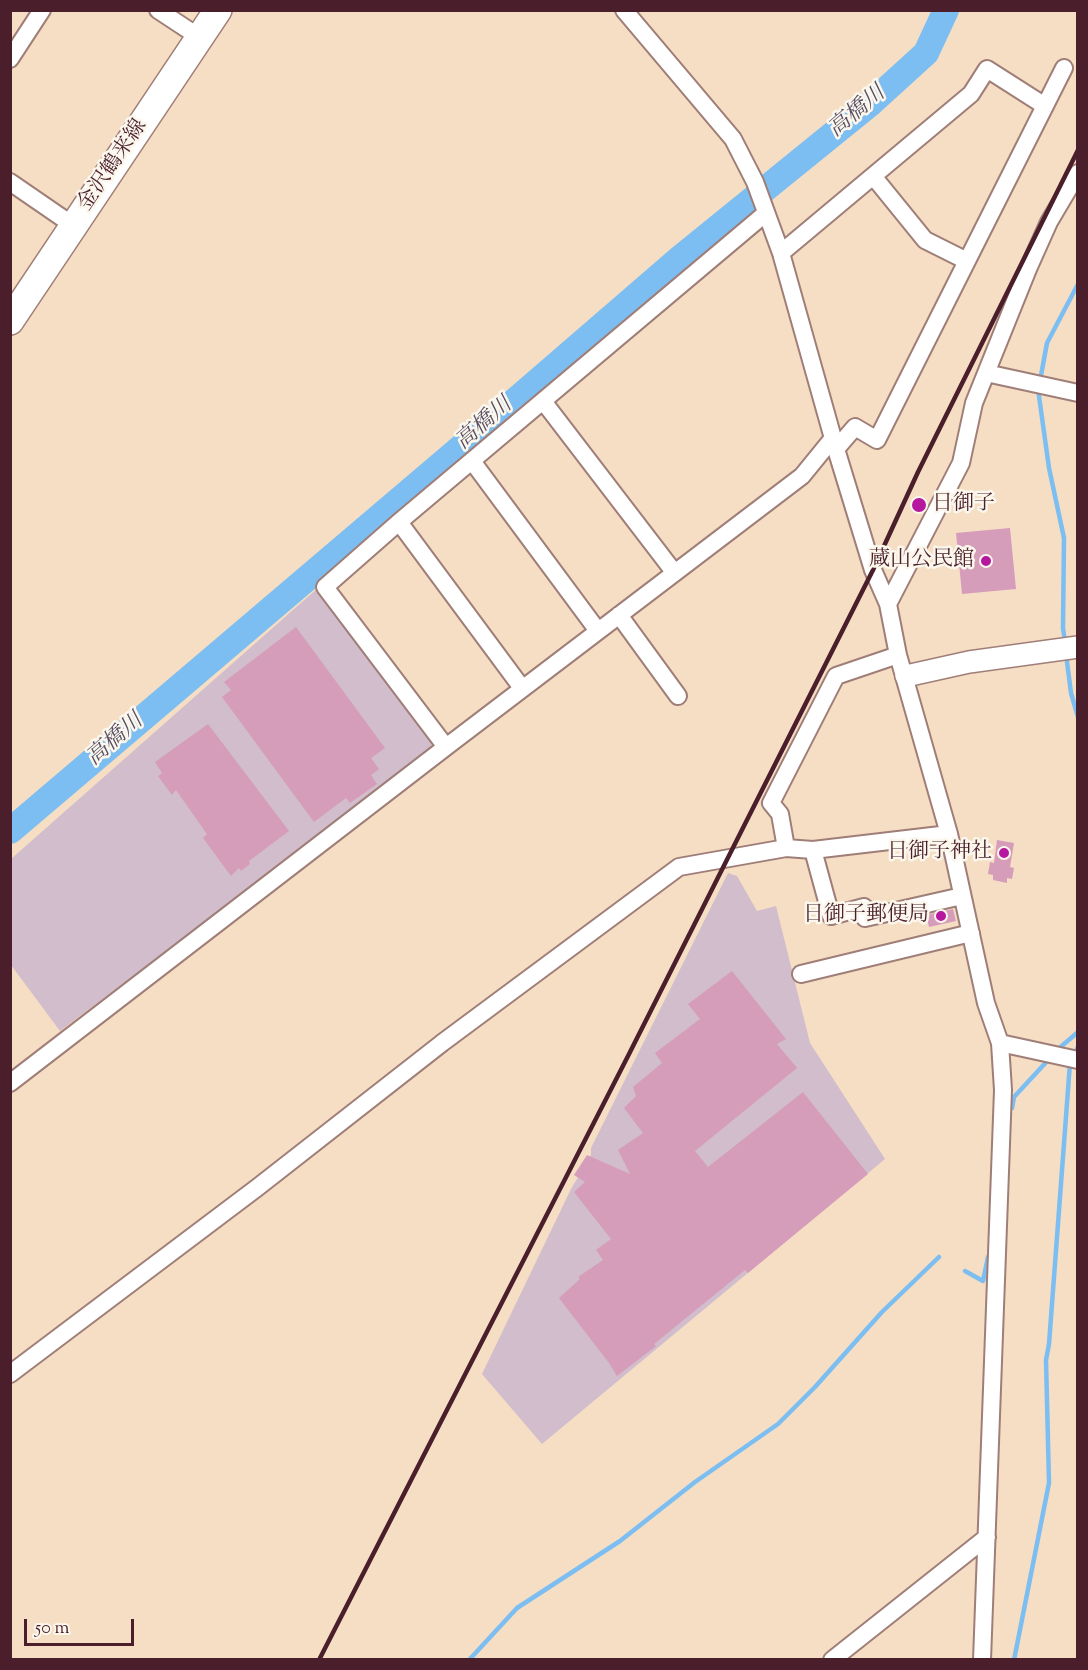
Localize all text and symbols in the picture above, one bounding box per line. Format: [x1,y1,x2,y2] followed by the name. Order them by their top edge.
[824,82,892,144] water label: 高橋川
[74,115,154,217] street label: 金沢鶴来線
[451,393,519,457] water label: 高橋川
[932,492,995,518] place label: 日御子
[910,496,928,514] marker: 日御子
[869,548,974,574] place label: 蔵山公民館
[979,554,993,568] marker: 蔵山公民館
[82,709,150,773] water label: 高橋川
[887,840,992,866] place label: 日御子神社
[997,846,1011,860] marker: 日御子神社
[803,903,929,929] place label: 日御子郵便局
[934,909,948,923] marker: 日御子郵便局
[27,1607,136,1645] scale bar
[35,1616,69,1642] text: 50 m

